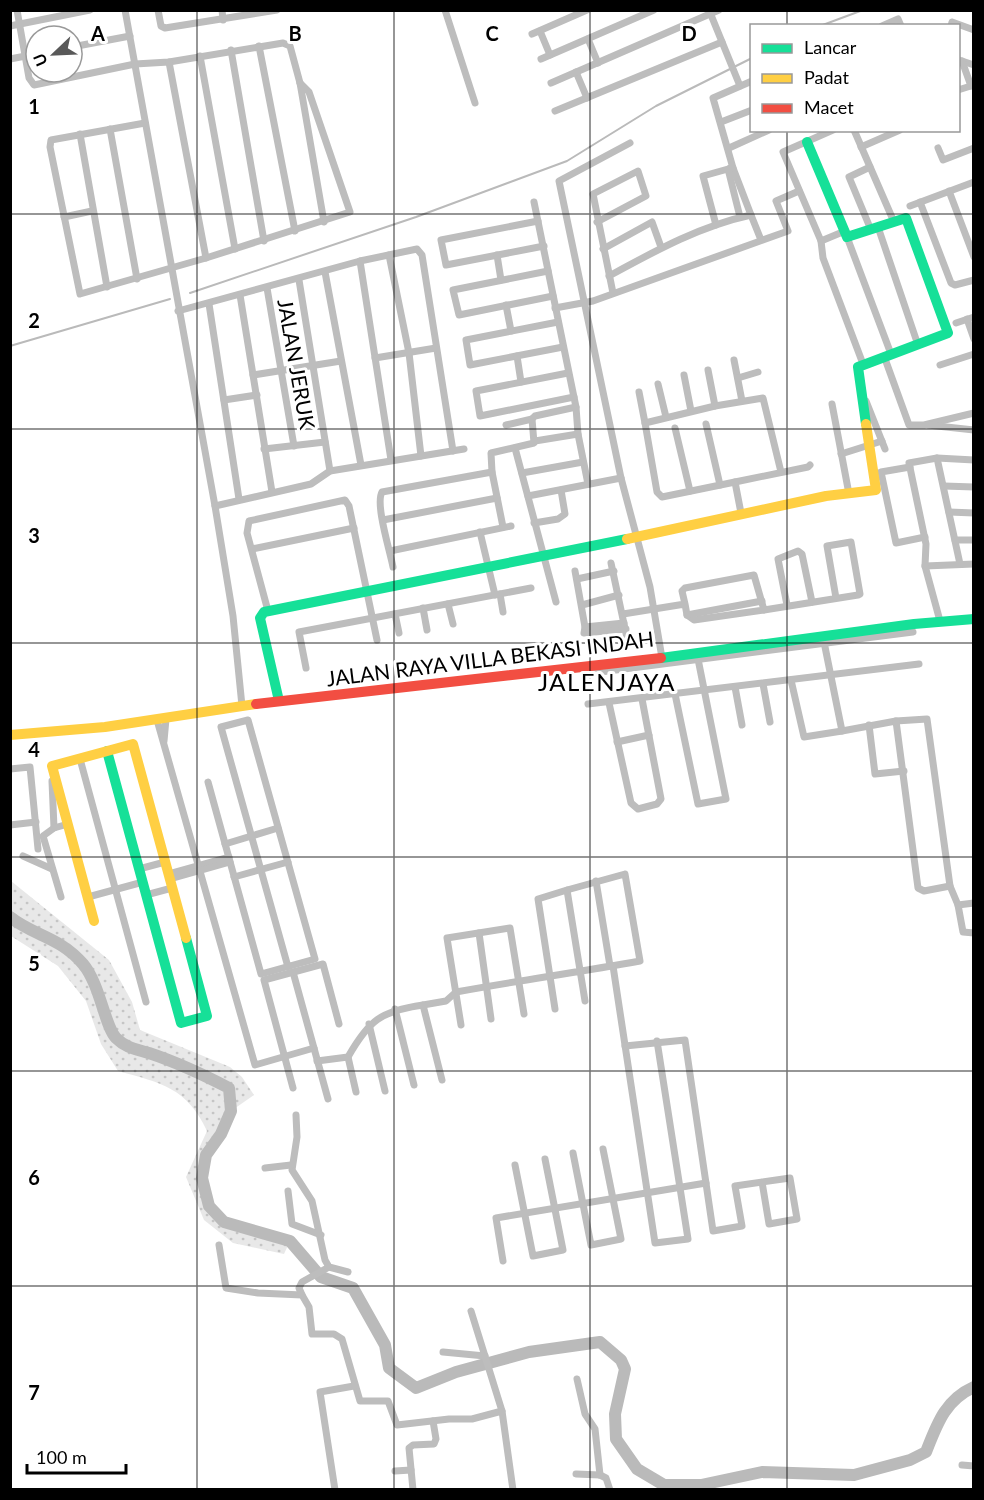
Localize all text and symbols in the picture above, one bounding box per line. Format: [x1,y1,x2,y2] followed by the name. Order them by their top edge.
[90,21,105,45] text: A
[288,21,302,45] text: B
[485,21,499,45] text: C
[681,21,697,45] text: D
[24,24,84,84] north arrow
[750,24,960,132] legend
[804,36,857,58] text: Lancar
[29,51,51,69] text: U
[804,66,849,88] text: Padat
[28,94,40,118] text: 1
[804,96,854,118] text: Macet
[273,297,321,431] street label: JALAN JERUK
[28,308,40,332] text: 2
[28,523,40,547] text: 3
[325,626,655,690] street label: JALAN RAYA VILLA BEKASI INDAH
[538,667,676,696] district label: JALENJAYA
[28,737,40,761] text: 4
[28,951,40,975] text: 5
[28,1165,40,1189] text: 6
[28,1380,40,1404] text: 7
[27,1437,126,1475] scale bar
[36,1446,87,1468] text: 100 m

